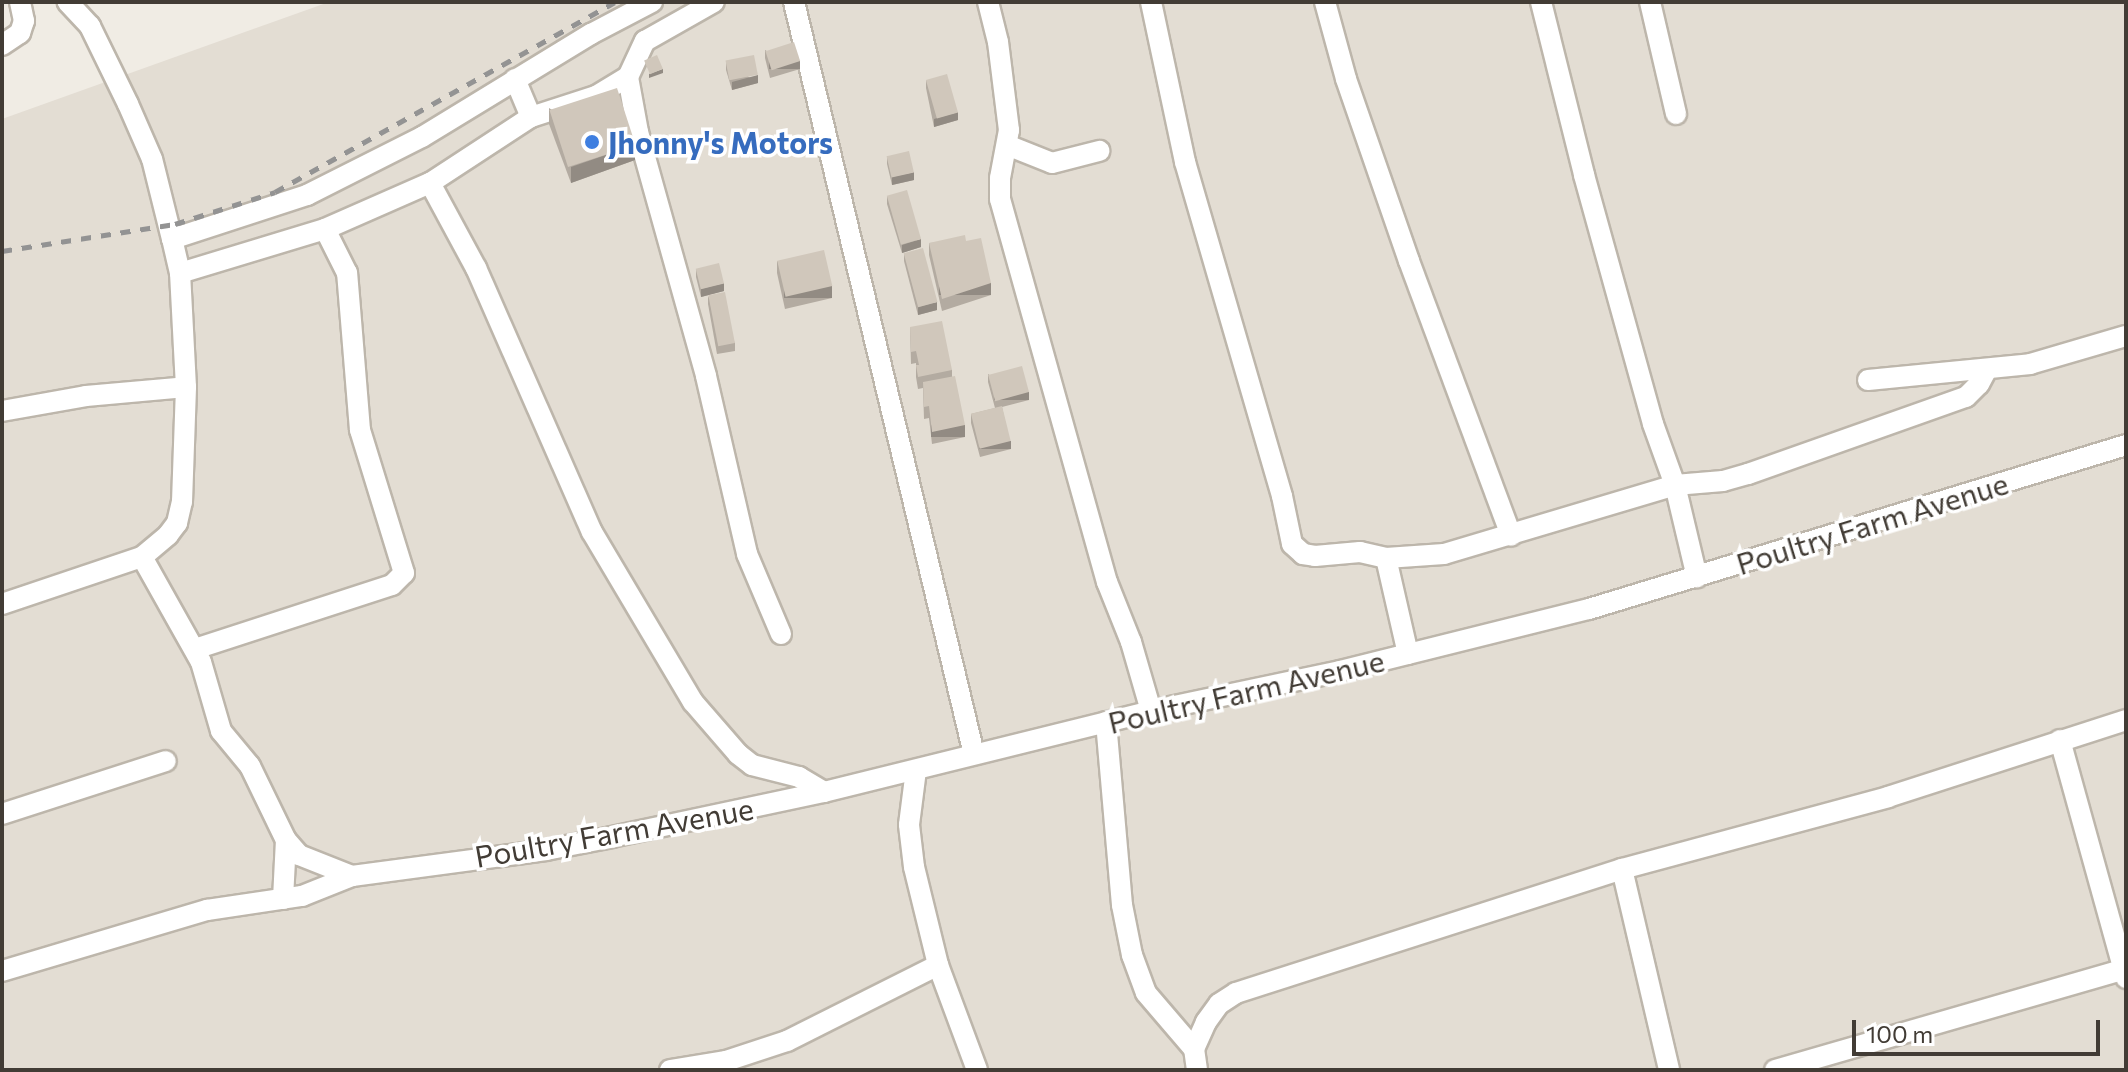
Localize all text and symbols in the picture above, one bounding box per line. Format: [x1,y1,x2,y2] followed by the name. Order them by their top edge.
[608,124,833,160] place label: Jhonny's Motors
[583,133,601,151] marker: Jhonny's Motors
[1732,465,2012,581] street label: Poultry Farm Avenue
[1104,642,1388,740] street label: Poultry Farm Avenue
[472,790,756,874] street label: Poultry Farm Avenue
[1856,1004,2104,1054] scale bar
[1866,1019,1933,1048] text: 100 m

